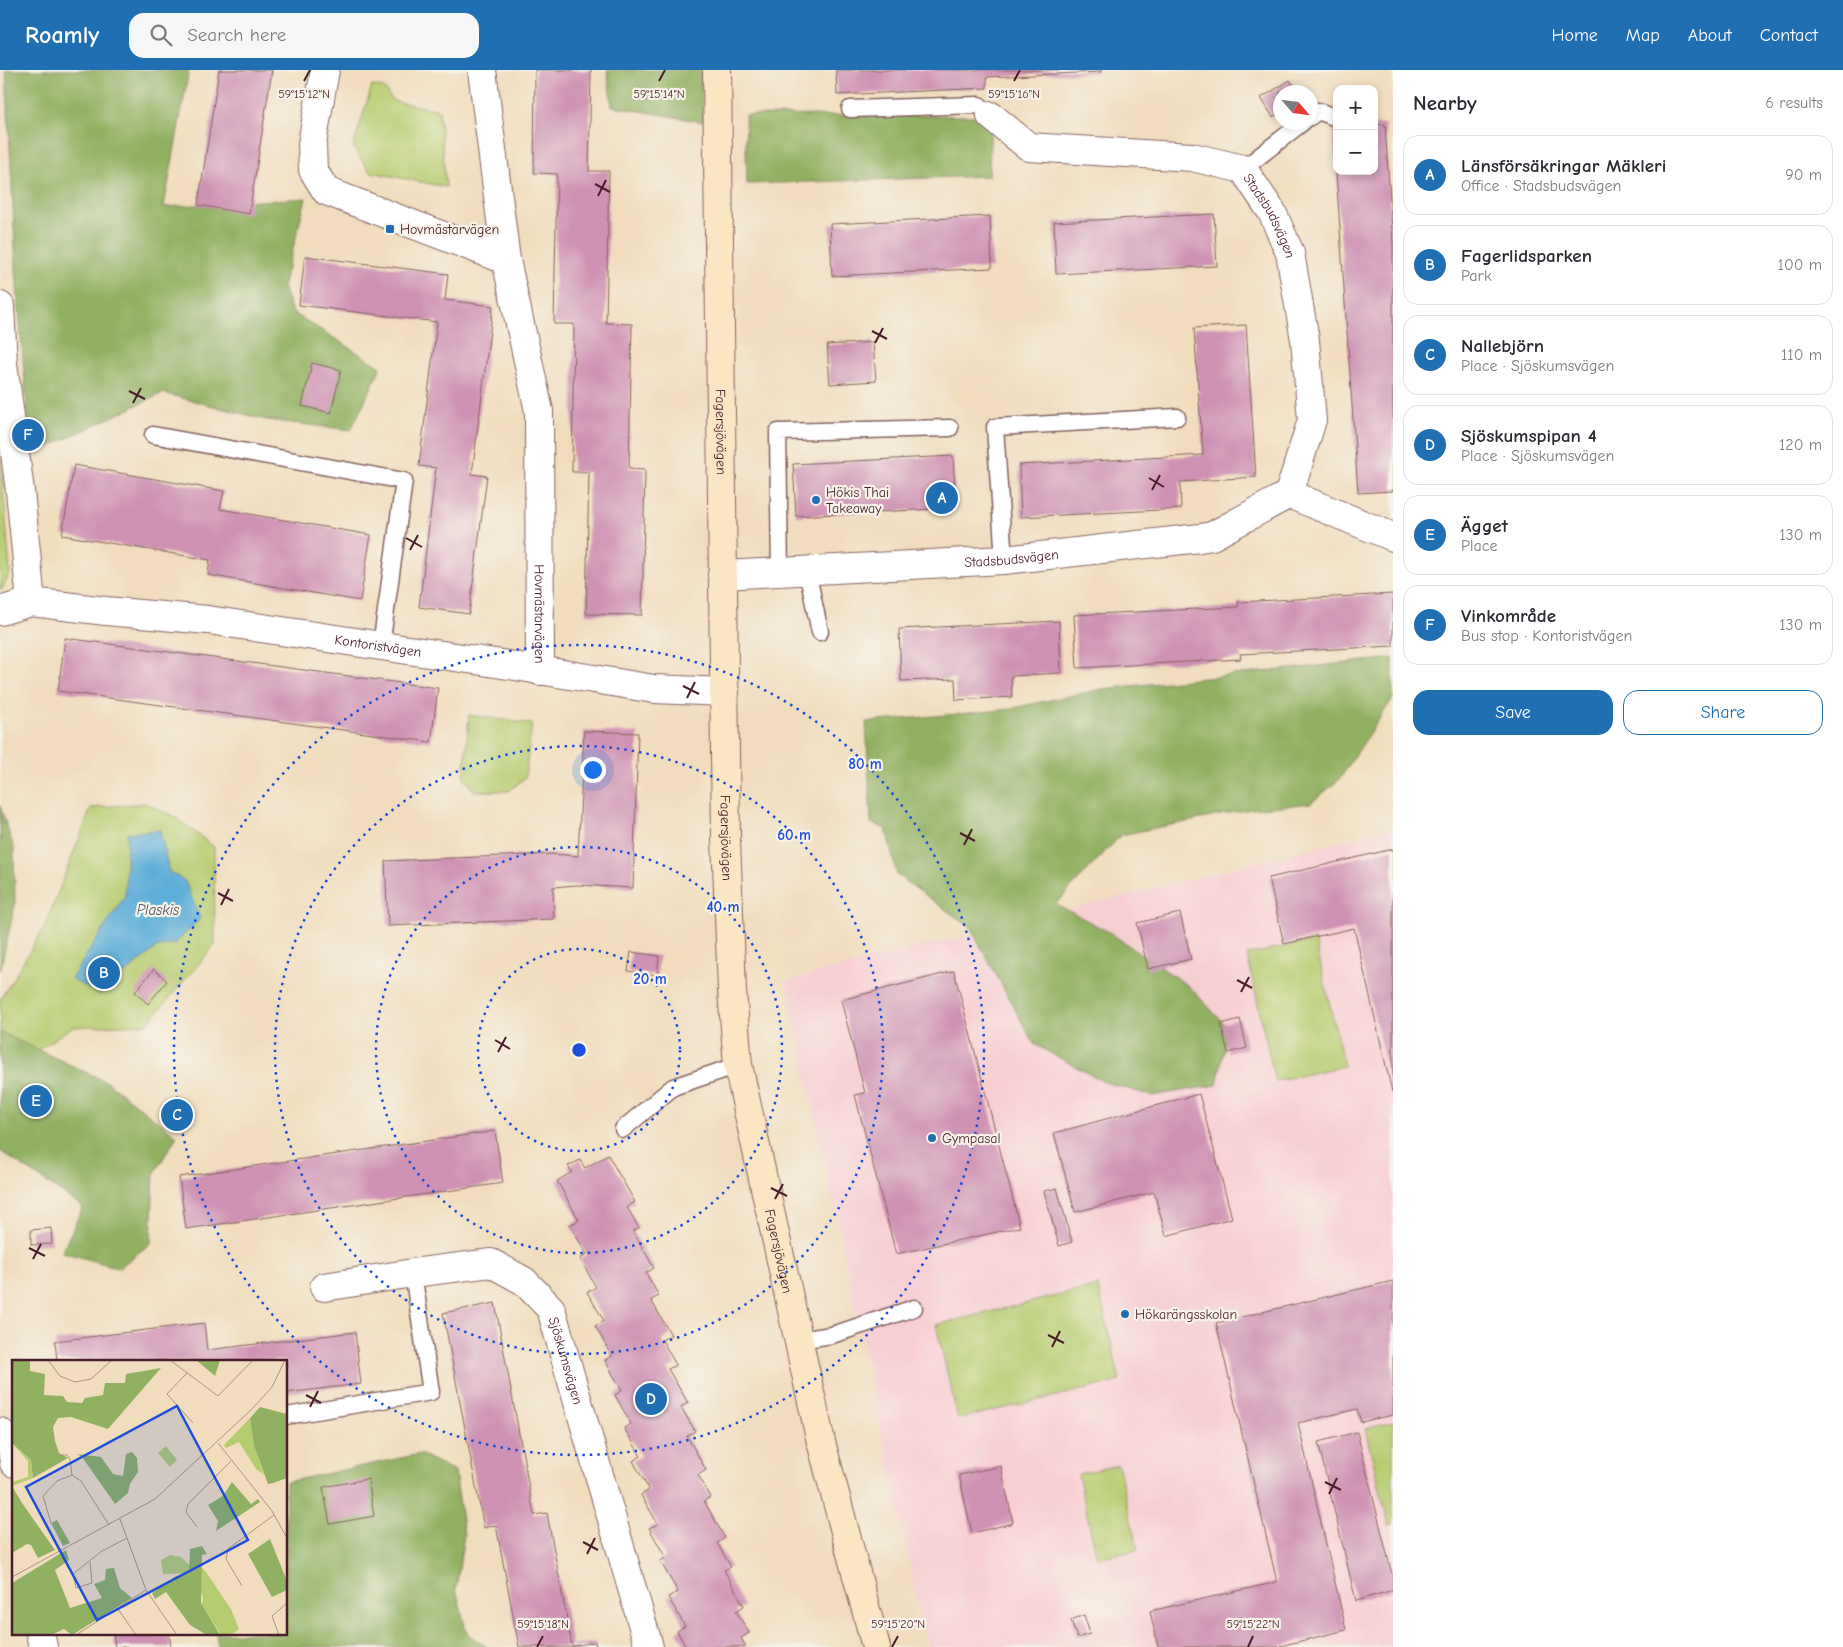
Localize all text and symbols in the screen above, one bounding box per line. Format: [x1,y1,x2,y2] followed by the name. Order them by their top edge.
[129,13,479,58] search box
[25,21,99,49] text: Roamly
[147,21,175,49] icon: search
[187,24,286,46] text: Search here
[1551,25,1598,46] text: Home
[1626,25,1660,46] text: Map
[1688,25,1732,46] text: About
[1760,25,1818,46] text: Contact
[1273,85,1318,130] north arrow
[1333,85,1378,175] map controls
[1333,85,1378,130] button: +
[278,87,330,101] text: 59°15'12"N
[633,87,685,101] text: 59°15'14"N
[988,87,1040,101] text: 59°15'16"N
[1413,91,1477,115] text: Nearby
[1765,94,1823,112] text: 6 results
[1333,130,1378,175] button: −
[1461,155,1666,177] text: Länsförsäkringar Mäkleri
[1426,166,1434,184] text: A
[1785,166,1822,184] text: 90 m
[1240,170,1299,259] street label: Stadsbudsvägen
[1461,177,1621,195] text: Office · Stadsbudsvägen
[400,221,499,238] place label: Hovmästarvägen
[384,223,396,235] marker: Hovmästarvägen
[1461,245,1592,267] text: Fagerlidsparken
[1425,256,1435,274] text: B
[1778,256,1822,274] text: 100 m
[1461,267,1492,285] text: Park
[1461,335,1544,357] text: Nallebjörn
[1425,346,1435,364] text: C
[1781,346,1822,364] text: 110 m
[1461,357,1614,375] text: Place · Sjöskumsvägen
[712,389,730,475] street label: Fagersjövägen
[12,416,44,454] pin: F
[1461,425,1597,447] text: Sjöskumspipan 4
[1425,436,1435,454] text: D
[1779,436,1822,454] text: 120 m
[1461,447,1614,465] text: Place · Sjöskumsvägen
[926,479,958,517] pin: A
[826,484,889,517] place label: Hökis Thai Takeaway
[810,494,822,506] marker: Hökis Thai Takeaway
[1461,515,1508,537] text: Ägget
[1425,526,1435,544] text: E
[1779,526,1822,544] text: 130 m
[1461,537,1497,555] text: Place
[964,545,1060,571] street label: Stadsbudsvägen
[531,564,548,664] street label: Hovmästarvägen
[1461,605,1556,627] text: Vinkområde
[1425,616,1435,634] text: F
[1779,616,1822,634] text: 130 m
[1461,627,1632,645] text: Bus stop · Kontoristvägen
[334,631,423,660] street label: Kontoristvägen
[1413,690,1613,735] button: Save
[1623,690,1823,735] button: Share
[848,755,882,773] text: 80 m
[580,757,606,783] your location
[717,795,736,881] street label: Fagersjövägen
[777,826,811,844] text: 60 m
[707,898,740,916] text: 40 m
[137,901,180,919] water label: Plaskis
[88,954,120,992] pin: B
[633,970,667,988] text: 20 m
[570,1041,588,1059] centre of rings
[20,1082,52,1120] pin: E
[161,1096,193,1134] pin: C
[942,1130,1001,1147] place label: Gympasal
[926,1132,938,1144] marker: Gympasal
[761,1207,796,1295] street label: Fagersjövägen
[1135,1306,1237,1323] place label: Hökarängsskolan
[1119,1308,1131,1320] marker: Hökarängsskolan
[545,1315,587,1406] street label: Sjöskumsvägen
[12,1360,288,1634] inset map
[635,1380,667,1418] pin: D
[517,1617,569,1631] text: 59°15'18"N
[871,1617,925,1631] text: 59°15'20"N
[1226,1617,1280,1631] text: 59°15'22"N

